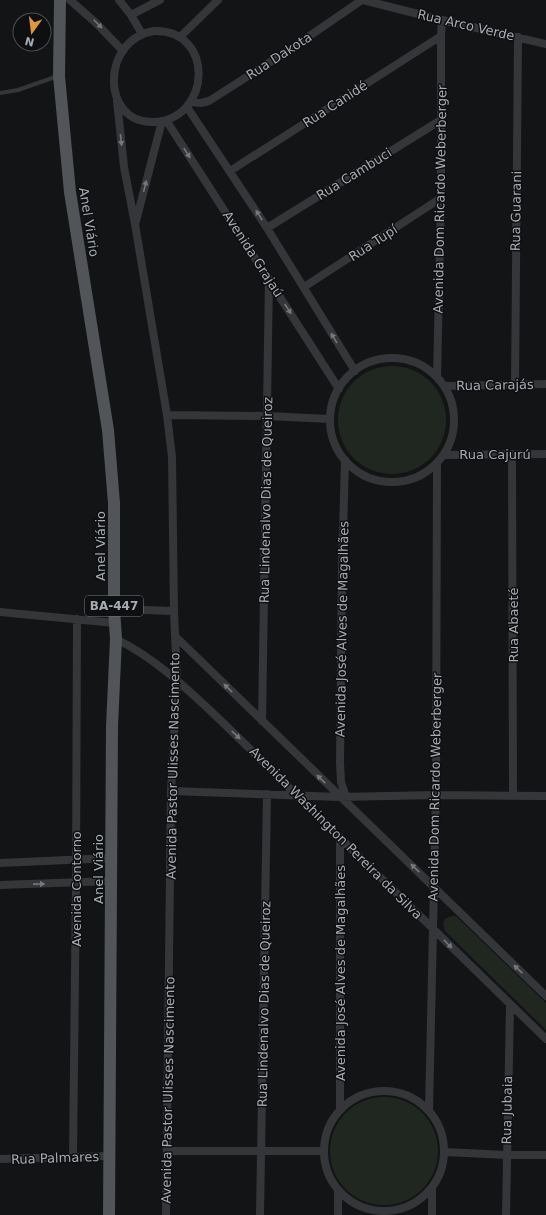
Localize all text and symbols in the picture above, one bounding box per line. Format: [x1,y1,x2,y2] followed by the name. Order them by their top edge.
[416,7,516,43] street label: Rua Arco Verde
[12,12,52,52] north arrow
[93,20,103,29] one-way arrow
[244,29,314,83] street label: Rua Dakota
[24,34,36,49] text: N
[300,78,370,130] street label: Rua Canidé
[431,84,450,313] street label: Avenida Dom Ricardo Weberberger
[118,134,125,146] one-way arrow
[314,145,394,203] street label: Rua Cambuci
[184,147,191,159] one-way arrow
[508,171,524,251] street label: Rua Guarani
[142,180,148,192] one-way arrow
[76,186,102,258] street label: Anel Viário
[220,208,286,300] street label: Avenida Grajaú
[255,210,263,220] one-way arrow
[346,222,400,264] street label: Rua Tupí
[284,304,292,314] one-way arrow
[331,332,338,344] one-way arrow
[456,377,534,393] street label: Rua Carajás
[257,396,275,603] street label: Rua Lindenalvo Dias de Queiroz
[459,447,531,462] street label: Rua Cajurú
[93,511,108,581] street label: Anel Viário
[333,521,351,737] street label: Avenida José Alves de Magalhães
[506,588,521,663] street label: Rua Abaeté
[85,596,143,616] road number: BA-447
[164,652,182,880] street label: Avenida Pastor Ulisses Nascimento
[426,672,445,901] street label: Avenida Dom Ricardo Weberberger
[223,683,233,693] one-way arrow
[231,730,241,740] one-way arrow
[247,744,425,922] street label: Avenida Washington Pereira da Silva
[316,774,326,784] one-way arrow
[69,831,84,947] street label: Avenida Contorno
[91,834,106,904] street label: Anel Viário
[410,863,420,873] one-way arrow
[333,865,348,1081] street label: Avenida José Alves de Magalhães
[33,881,46,887] one-way arrow
[255,900,273,1107] street label: Rua Lindenalvo Dias de Queiroz
[443,939,453,949] one-way arrow
[513,964,523,974] one-way arrow
[159,976,177,1204] street label: Avenida Pastor Ulisses Nascimento
[499,1076,515,1144] street label: Rua Jubaia
[11,1149,99,1167] street label: Rua Palmares

